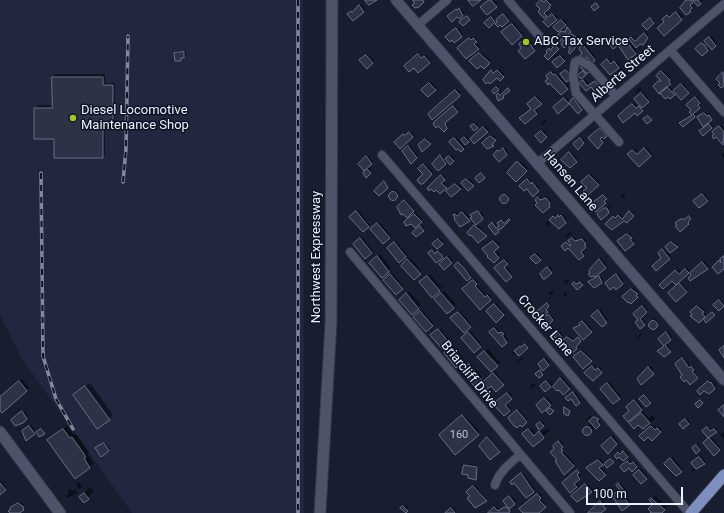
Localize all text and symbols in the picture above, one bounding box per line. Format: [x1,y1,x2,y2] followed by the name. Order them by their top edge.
[534,34,628,50] place label: ABC Tax Service
[521,37,531,47] marker: ABC Tax Service
[588,42,658,106] street label: Alberta Street
[81,103,189,134] place label: Diesel Locomotive Maintenance Shop
[68,113,78,123] marker: Diesel Locomotive Maintenance Shop
[539,147,601,215] street label: Hansen Lane
[309,191,325,323] street label: Northwest Expressway
[514,292,576,360] street label: Crocker Lane
[437,338,501,412] street label: Briarcliff Drive
[450,428,468,442] house number: 160
[588,479,685,505] scale bar
[593,487,627,501] text: 100 m

